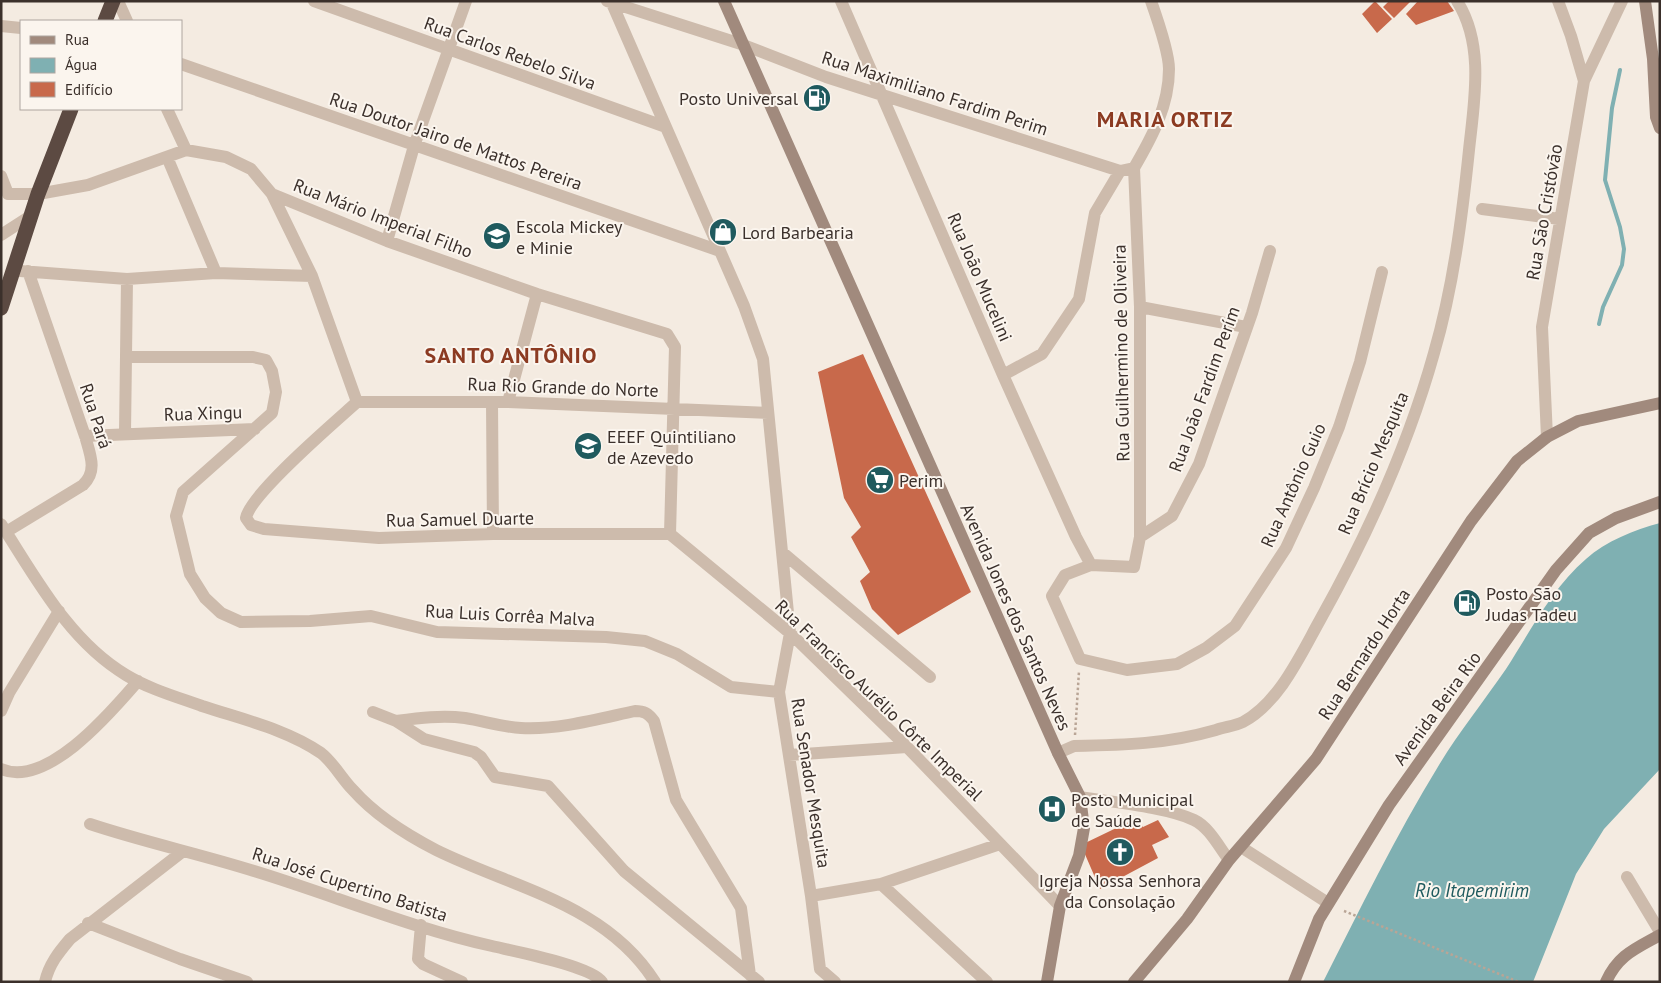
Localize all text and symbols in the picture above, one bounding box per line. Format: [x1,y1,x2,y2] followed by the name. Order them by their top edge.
[421,11,599,95] street label: Rua Carlos Rebelo Silva
[20,20,182,110] legend
[65,30,89,49] text: Rua
[819,46,1051,140] street label: Rua Maximiliano Fardim Perim
[65,55,97,74] text: Água
[65,80,113,99] text: Edifício
[802,83,832,113] fuel station icon: Posto Universal
[327,87,585,195] street label: Rua Doutor Jairo de Mattos Pereira
[679,87,799,110] place label: Posto Universal
[1097,105,1233,133] district label: MARIA ORTIZ
[1521,142,1567,282] street label: Rua São Cristóvão
[290,173,476,263] street label: Rua Mário Imperial Filho
[942,209,1018,345] street label: Rua João Mucelini
[516,215,623,259] place label: Escola Mickey e Minie
[708,217,738,247] shop icon: Lord Barbearia
[482,221,512,251] school or university icon: Escola Mickey e Minie
[742,221,854,244] place label: Lord Barbearia
[1108,244,1134,462] street label: Rua Guilhermino de Oliveira
[1163,303,1245,475] street label: Rua João Fardim Perím
[425,341,597,369] district label: SANTO ANTÔNIO
[467,372,659,402] street label: Rua Rio Grande do Norte
[75,380,117,452] street label: Rua Pará
[1333,388,1413,538] street label: Rua Brício Mesquita
[163,400,243,426] street label: Rua Xingu
[1255,419,1331,551] street label: Rua Antônio Guio
[607,425,736,469] place label: EEEF Quintiliano de Azevedo
[573,431,603,461] school or university icon: EEEF Quintiliano de Azevedo
[865,465,895,495] supermarket icon: Perim
[899,469,943,492] place label: Perim
[955,500,1077,734] street label: Avenida Jones dos Santos Neves
[386,506,534,532] street label: Rua Samuel Duarte
[1485,582,1577,626] place label: Posto São Judas Tadeu
[1313,584,1415,724] street label: Rua Bernardo Horta
[1452,588,1482,618] fuel station icon: Posto São Judas Tadeu
[770,594,988,806] street label: Rua Francisco Aurélio Côrte Imperial
[424,599,596,631] street label: Rua Luis Corrêa Malva
[1388,647,1486,769] street label: Avenida Beira Rio
[786,696,836,870] street label: Rua Senador Mesquita
[1071,788,1194,832] place label: Posto Municipal de Saúde
[1037,794,1067,824] hospital icon: Posto Municipal de Saúde
[1105,837,1135,867] church icon: Igreja Nossa Senhora da Consolação
[250,842,450,926] street label: Rua José Cupertino Batista
[1039,869,1201,913] place label: Igreja Nossa Senhora da Consolação
[1415,878,1529,902] water label: Rio Itapemirim

